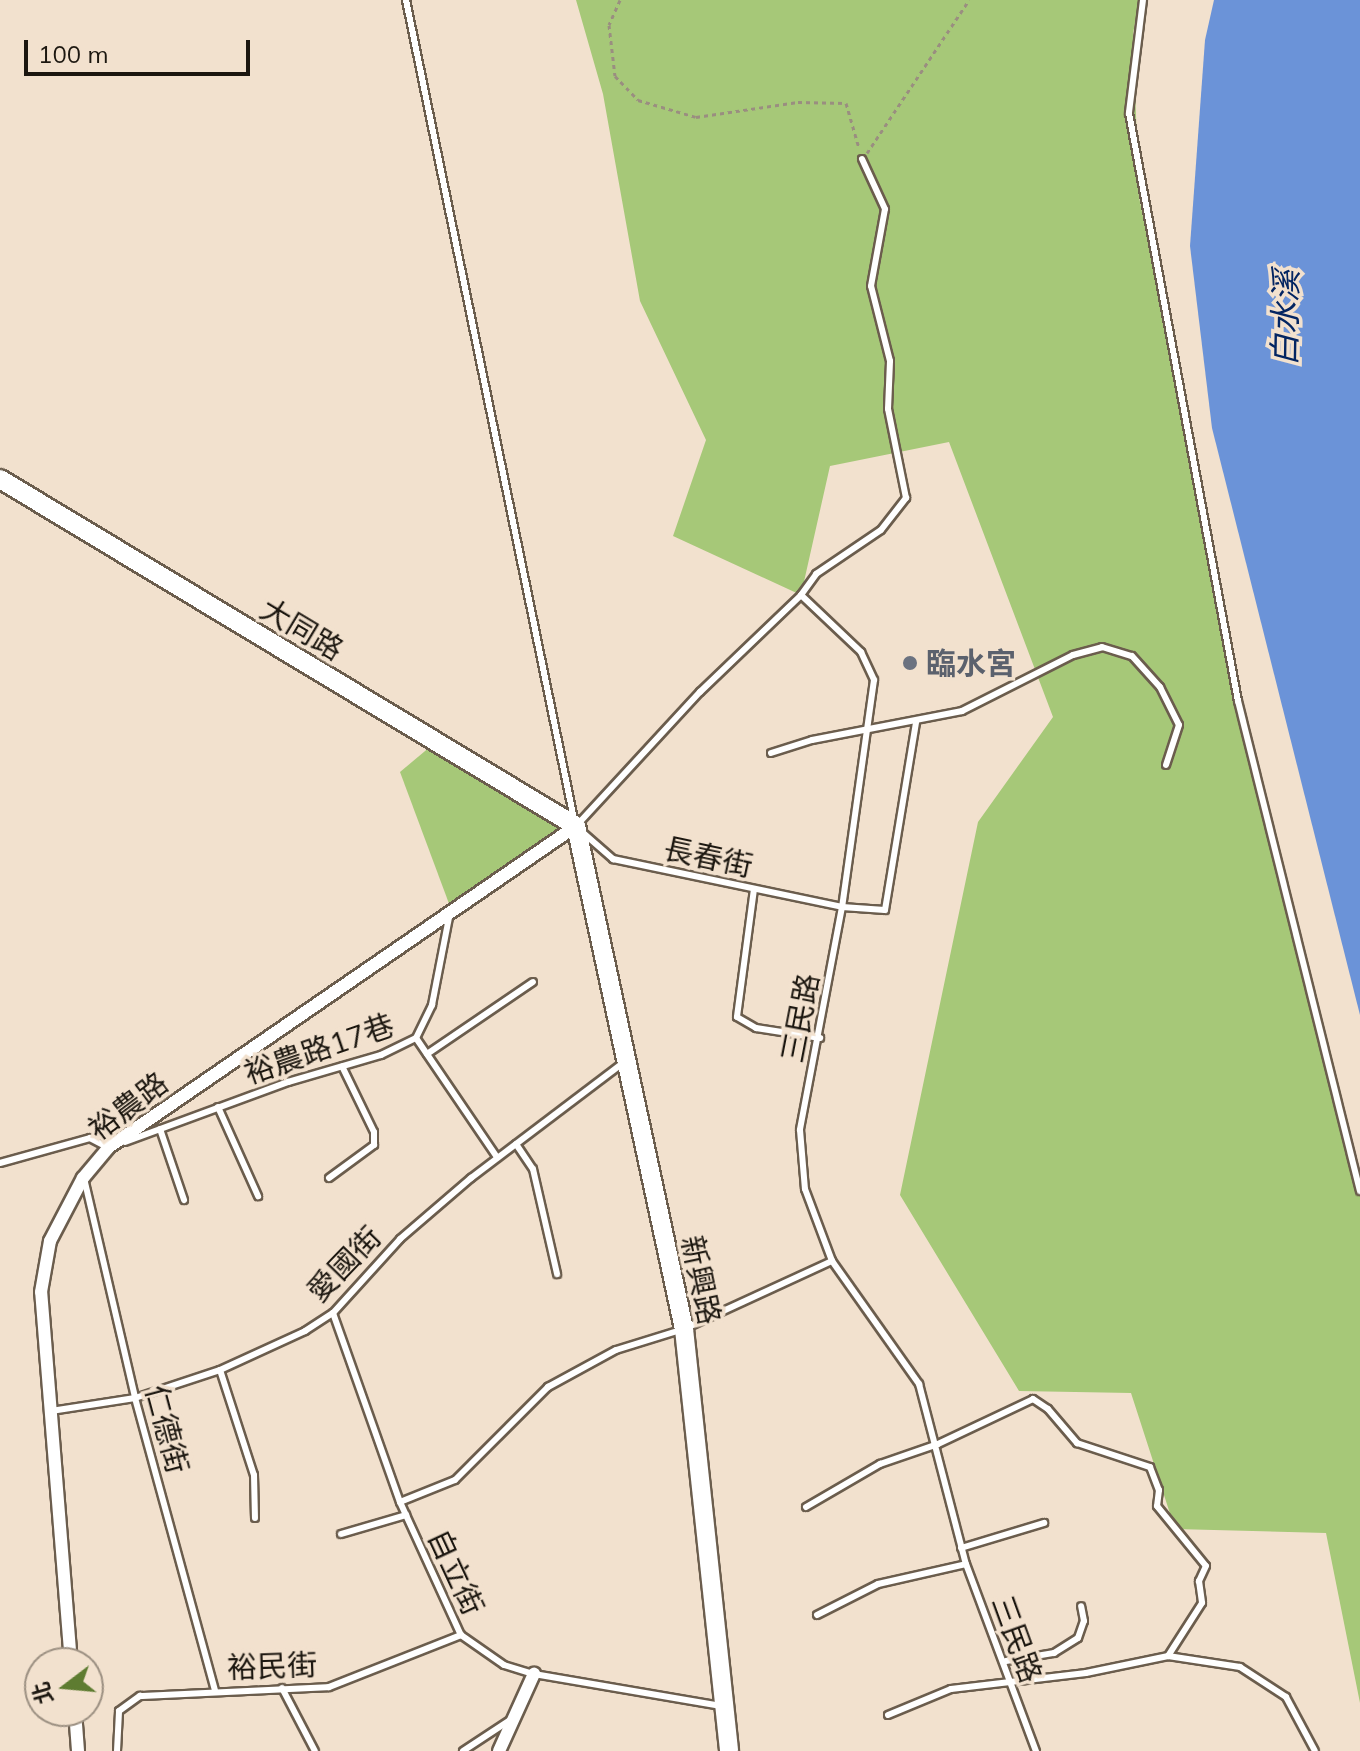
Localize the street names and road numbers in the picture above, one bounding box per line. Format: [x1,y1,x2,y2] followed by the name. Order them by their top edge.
[254,590,350,668] street label: 大同路
[660,830,756,884] street label: 長春街
[774,970,826,1066] street label: 三民路
[239,1007,399,1091] street label: 裕農路17巷
[81,1065,175,1147] street label: 裕農路
[300,1219,388,1309] street label: 愛國街
[674,1232,728,1328] street label: 新興路
[138,1381,196,1477] street label: 仁德街
[421,1524,491,1620] street label: 自立街
[985,1591,1049,1687] street label: 三民路
[226,1646,318,1686] street label: 裕民街

